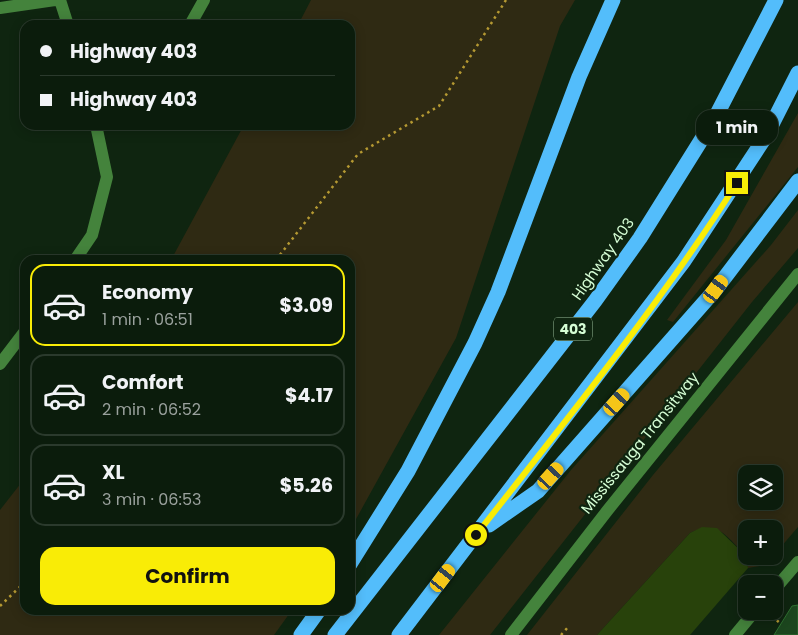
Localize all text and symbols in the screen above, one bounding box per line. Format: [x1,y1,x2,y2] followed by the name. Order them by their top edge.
[70,38,197,65] text: Highway 403
[70,86,197,113] text: Highway 403
[696,110,778,146] callout: 1 min
[716,116,758,139] text: 1 min
[726,172,748,194] route end
[566,213,639,304] street label: Highway 403
[701,272,730,306] car
[102,279,193,306] text: Economy
[42,283,87,328] icon: car
[280,292,333,319] text: $3.09
[102,308,193,331] text: 1 min · 06:51
[554,318,592,340] road number: 403
[576,367,704,518] street label: Mississauga Transitway
[102,369,184,396] text: Comfort
[42,373,87,418] icon: car
[285,382,333,409] text: $4.17
[601,386,632,418] car
[102,398,201,421] text: 2 min · 06:52
[102,459,125,486] text: XL
[535,460,566,492] car
[42,463,87,508] icon: car
[738,465,783,620] map controls
[738,465,783,510] button: layers
[280,472,333,499] text: $5.26
[102,488,201,511] text: 3 min · 06:53
[738,520,783,565] button: +
[465,524,487,546] route start
[40,547,335,605] button: Confirm
[427,562,458,594] car
[738,575,783,620] button: −

